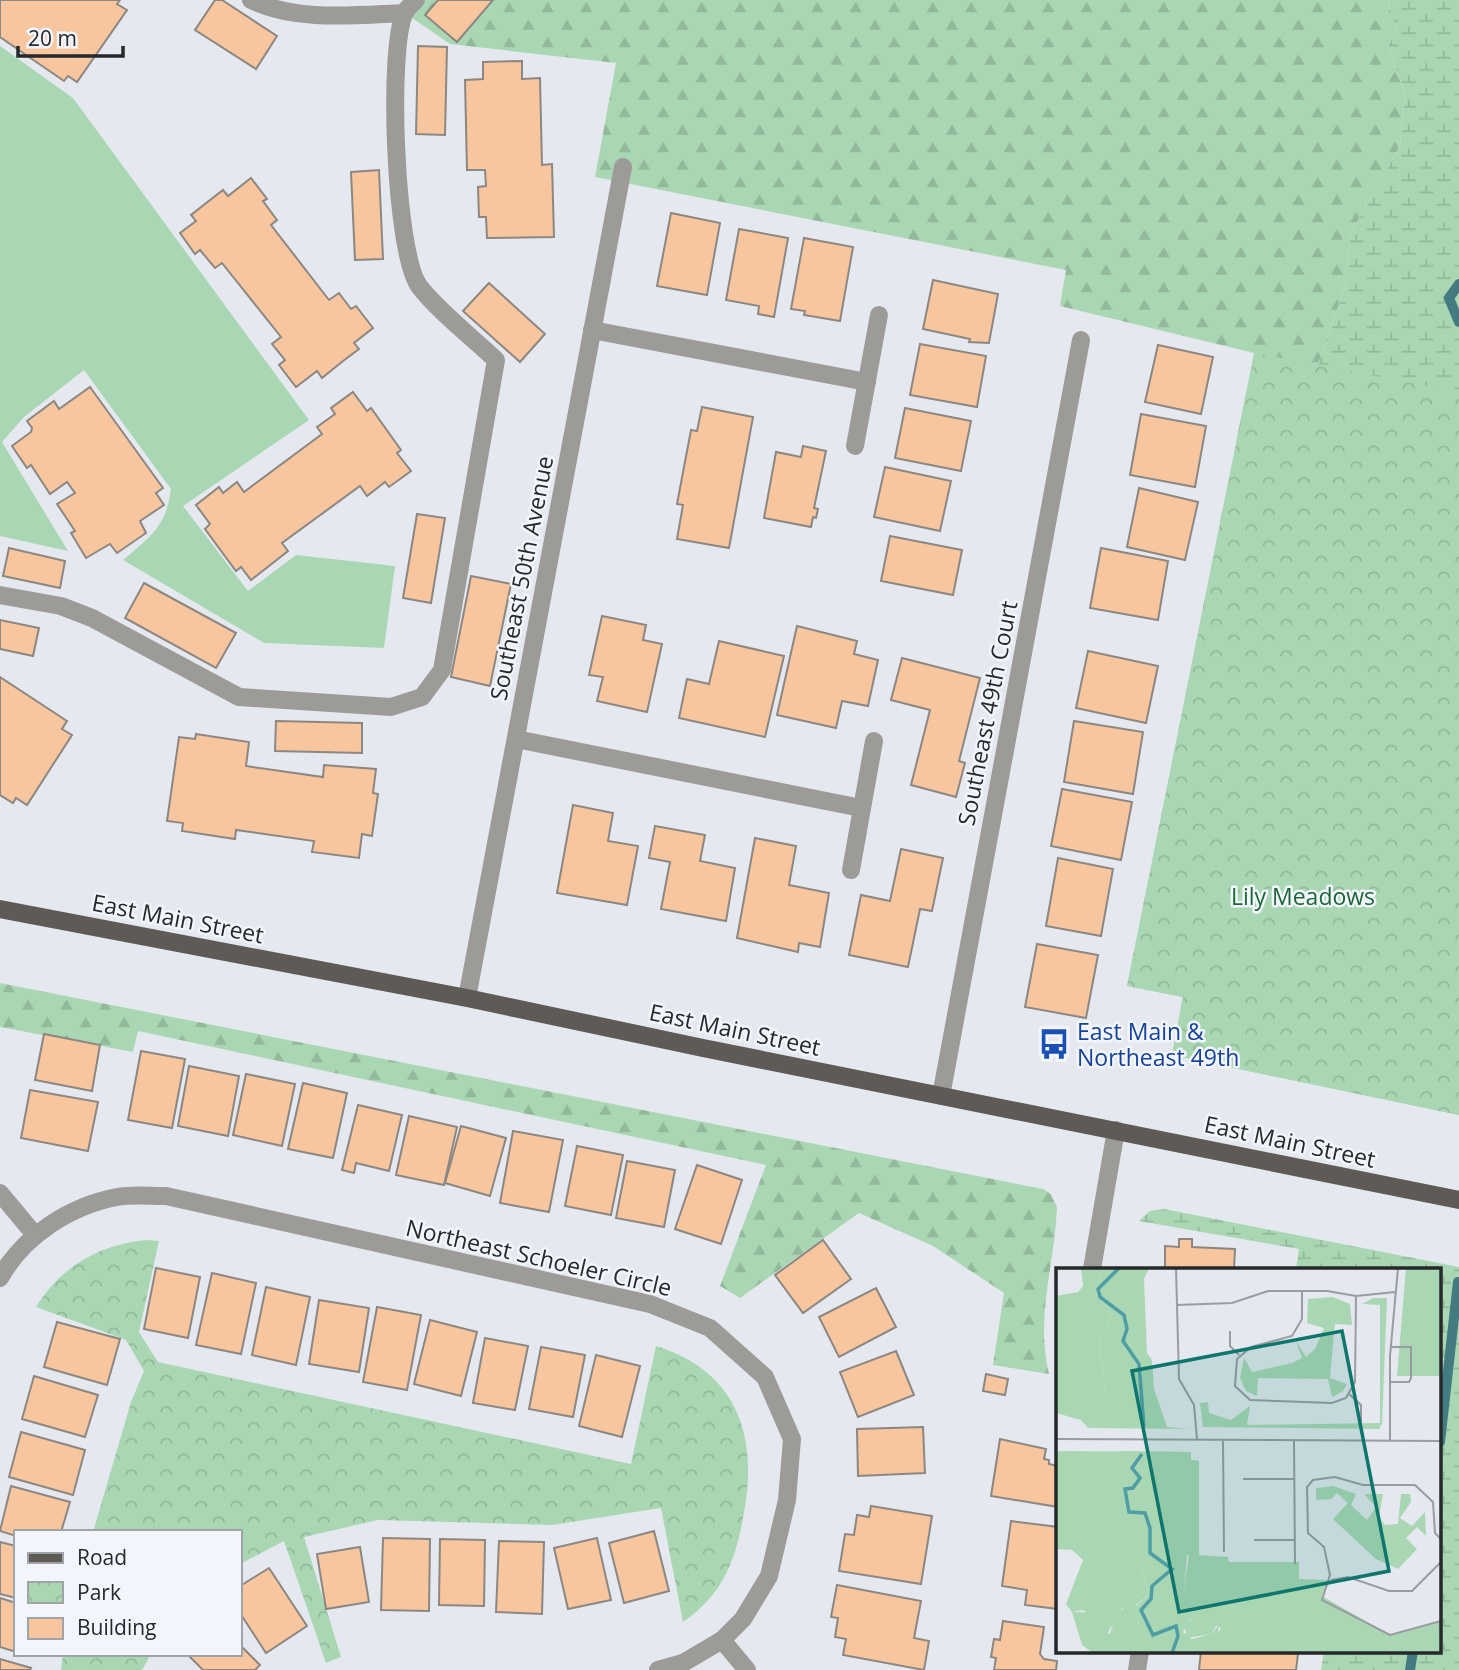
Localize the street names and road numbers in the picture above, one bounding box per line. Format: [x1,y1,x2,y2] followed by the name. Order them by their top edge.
[482,453,560,703] street label: Southeast 50th Avenue
[950,598,1024,828] street label: Southeast 49th Court
[89,886,267,950] street label: East Main Street
[646,995,824,1063] street label: East Main Street
[1201,1107,1379,1175] street label: East Main Street
[403,1211,675,1303] street label: Northeast Schoeler Circle

